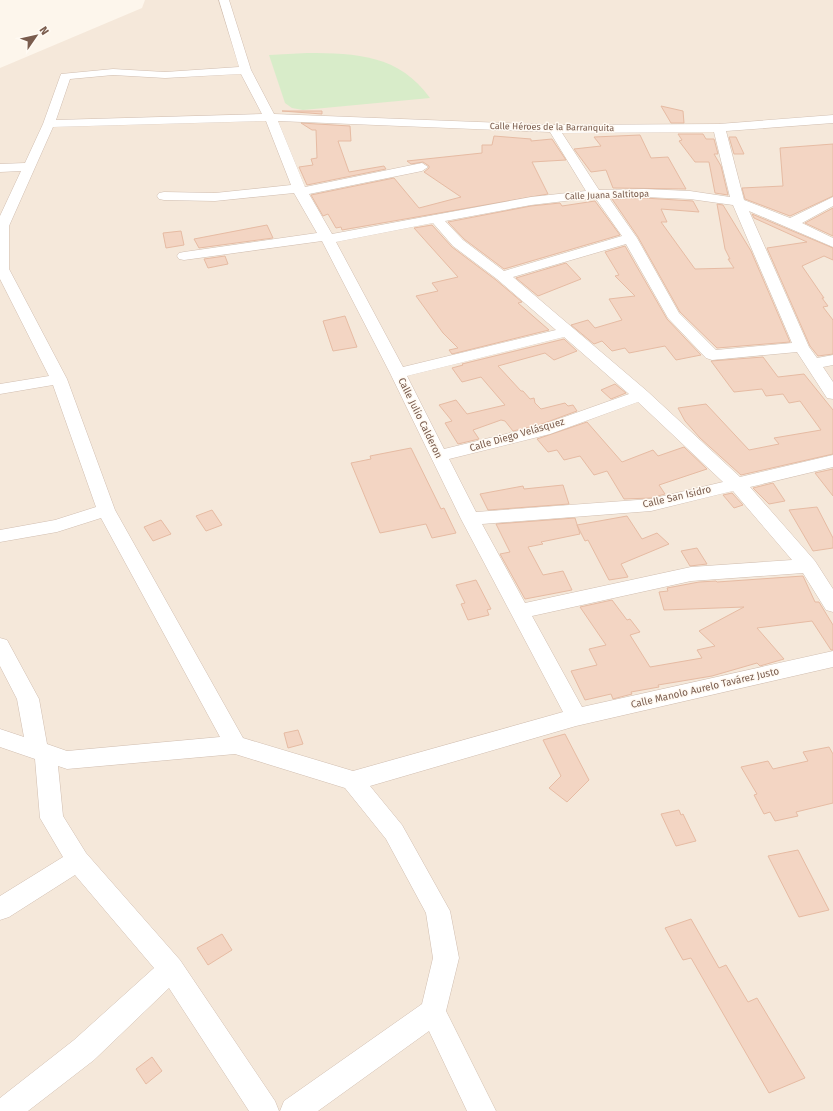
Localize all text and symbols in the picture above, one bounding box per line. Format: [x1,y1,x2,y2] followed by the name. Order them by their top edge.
[16,16,56,56] north arrow
[36,24,51,37] text: N
[490,121,614,133] street label: Calle Héroes de la Barranquita
[565,189,649,201] street label: Calle Juana Saltitopa
[395,376,445,460] street label: Calle Julio Calderon
[468,416,566,454] street label: Calle Diego Velásquez
[642,483,713,511] street label: Calle San Isidro
[630,665,781,711] street label: Calle Manolo Aurelo Tavárez Justo

